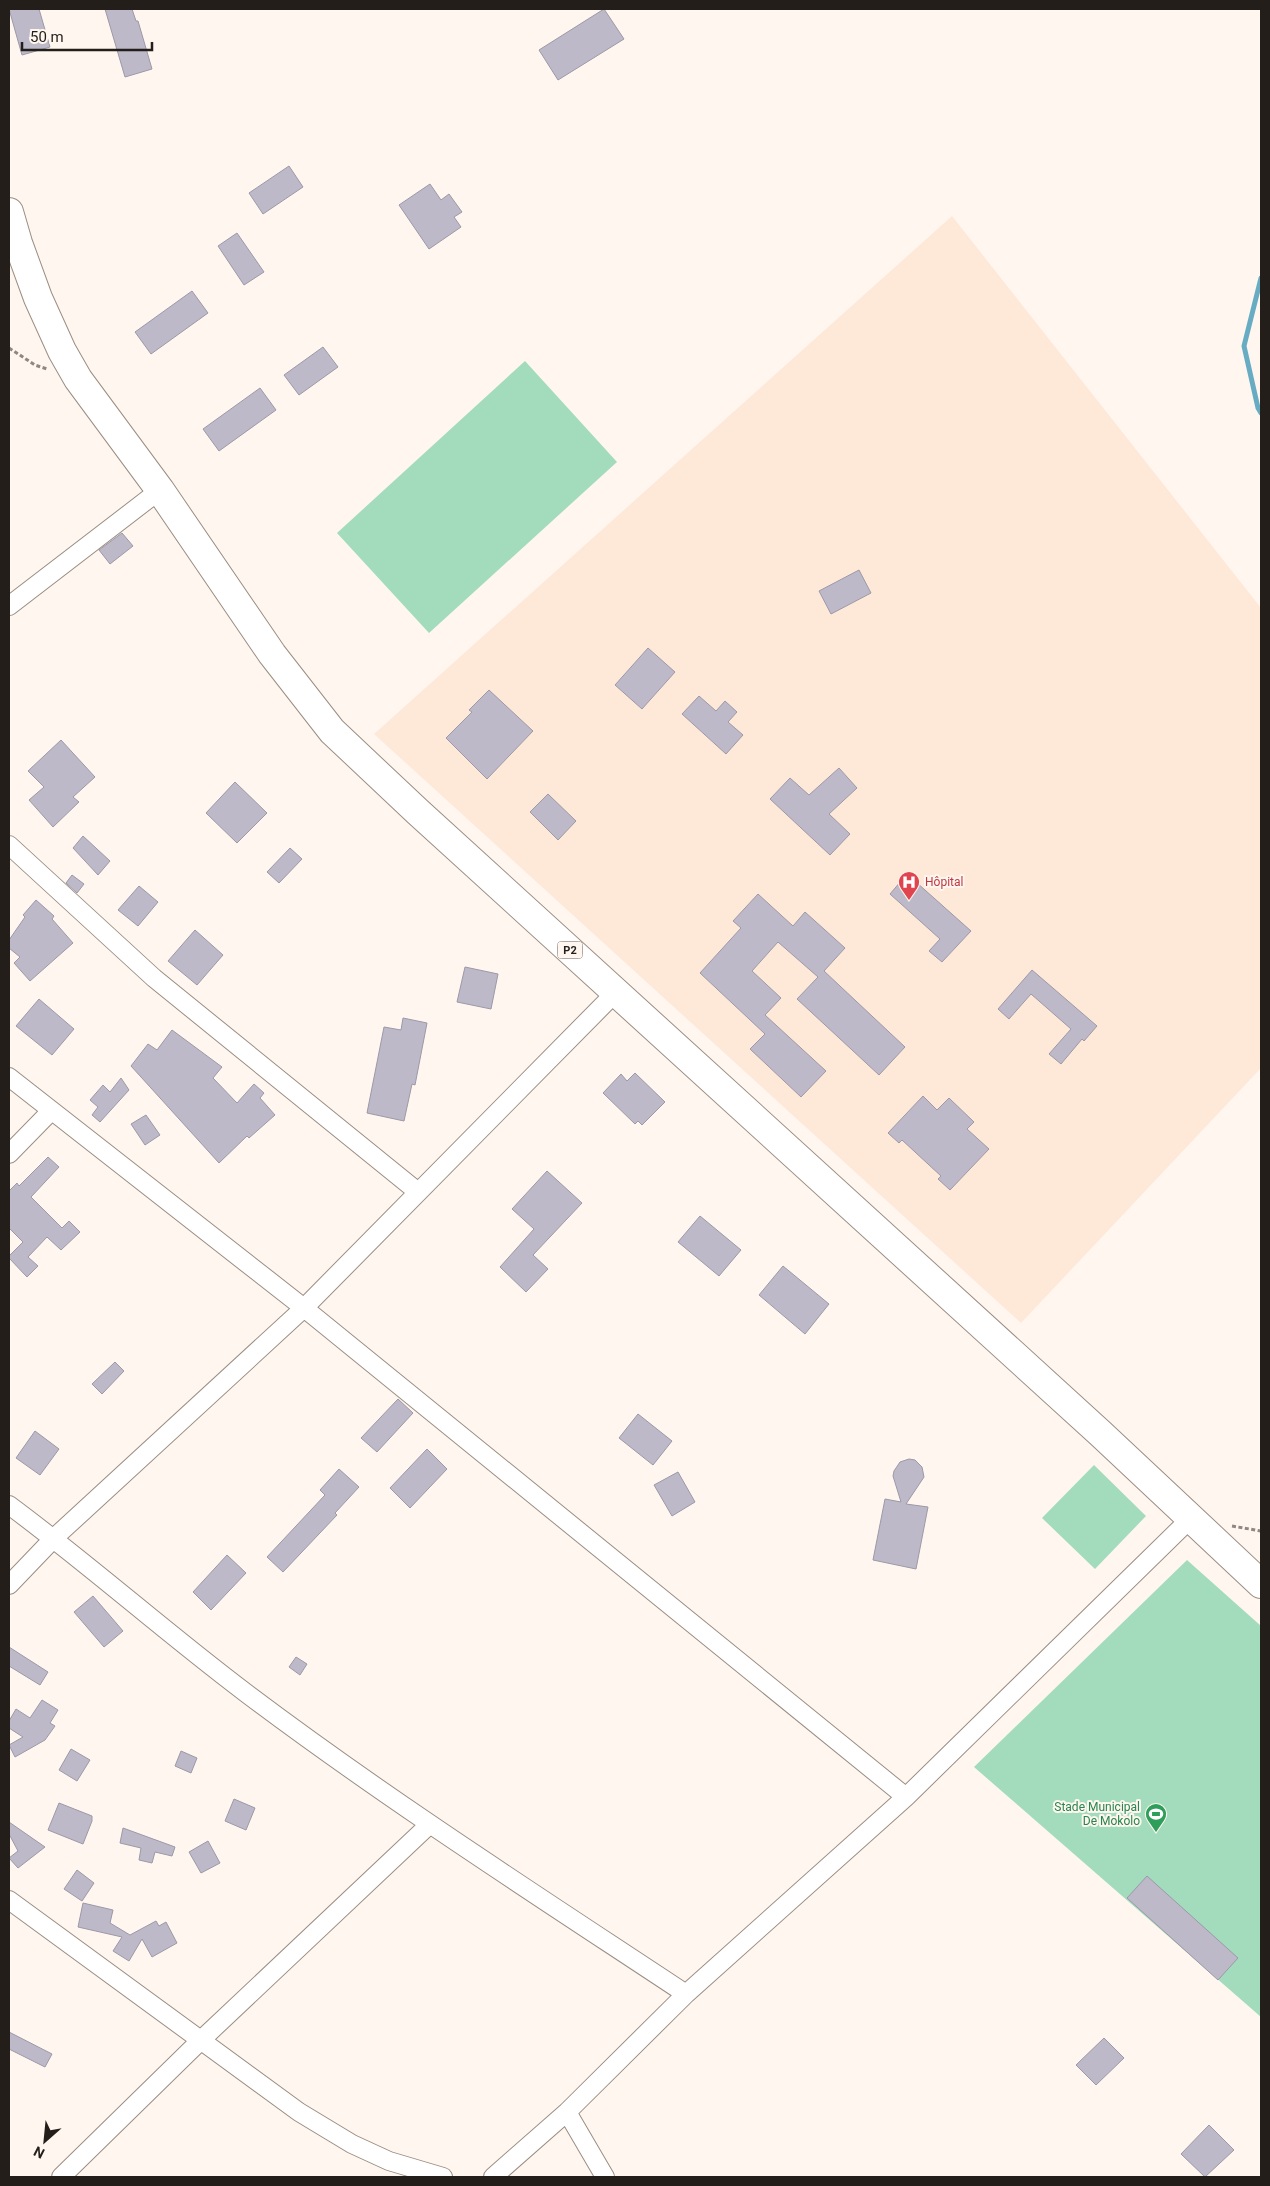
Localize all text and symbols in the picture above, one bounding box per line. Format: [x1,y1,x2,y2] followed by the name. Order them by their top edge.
[22,20,152,52] scale bar
[30,28,64,46] text: 50 m
[897,870,921,901] hospital icon: Hôpital
[925,875,963,889] place label: Hôpital
[558,942,582,958] road number: P2
[1054,1800,1140,1828] place label: Stade Municipal De Mokolo
[1144,1802,1168,1833] sports icon: Stade Municipal De Mokolo
[20,2116,70,2166] north arrow
[31,2143,47,2162] text: N

